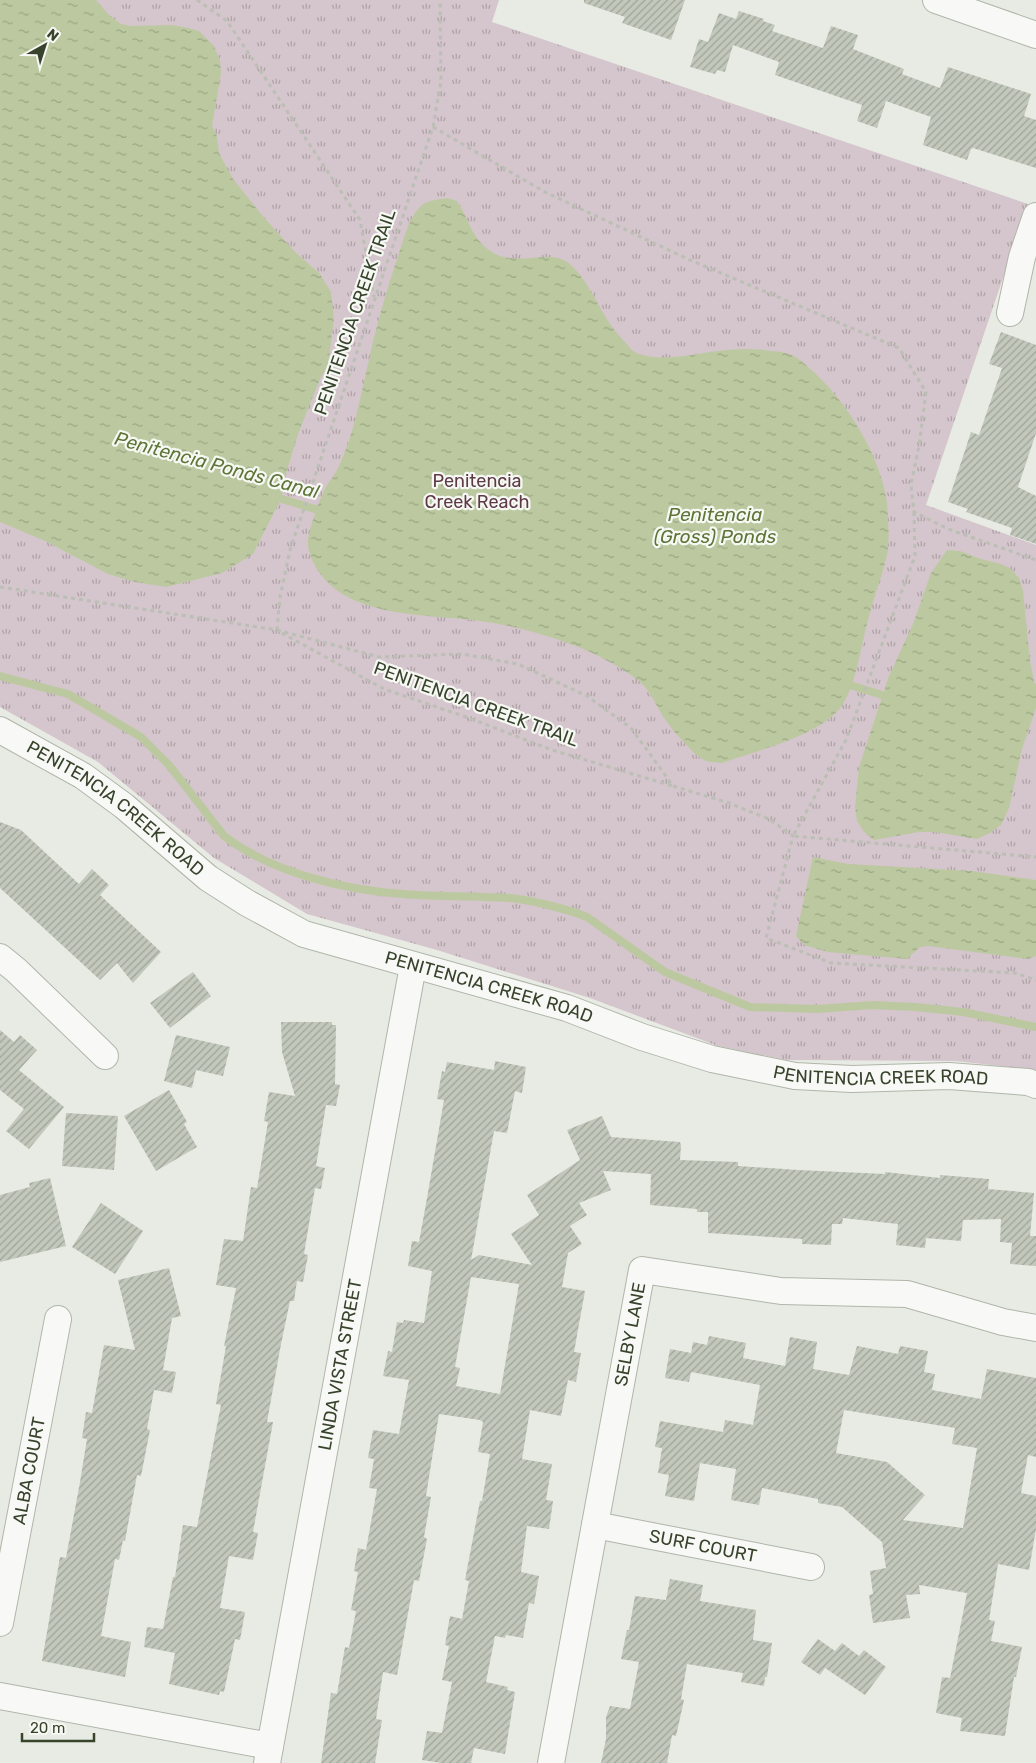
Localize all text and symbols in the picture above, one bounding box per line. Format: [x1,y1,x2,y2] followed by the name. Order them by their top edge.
[20,20,70,70] north arrow
[44,26,62,45] text: N
[309,206,401,418] street label: PENITENCIA CREEK TRAIL
[112,427,322,503] water label: Penitencia Ponds Canal
[425,470,529,513] park label: Penitencia Creek Reach
[654,503,776,548] water label: Penitencia (Gross) Ponds
[371,657,581,751] street label: PENITENCIA CREEK TRAIL
[23,736,209,881] street label: PENITENCIA CREEK ROAD
[382,946,596,1028] street label: PENITENCIA CREEK ROAD
[771,1061,989,1090] street label: PENITENCIA CREEK ROAD
[314,1277,366,1452] street label: LINDA VISTA STREET
[610,1281,650,1388] street label: SELBY LANE
[8,1415,50,1526] street label: ALBA COURT
[647,1525,759,1567] street label: SURF COURT
[22,1710,95,1742] scale bar
[30,1719,65,1737] text: 20 m

